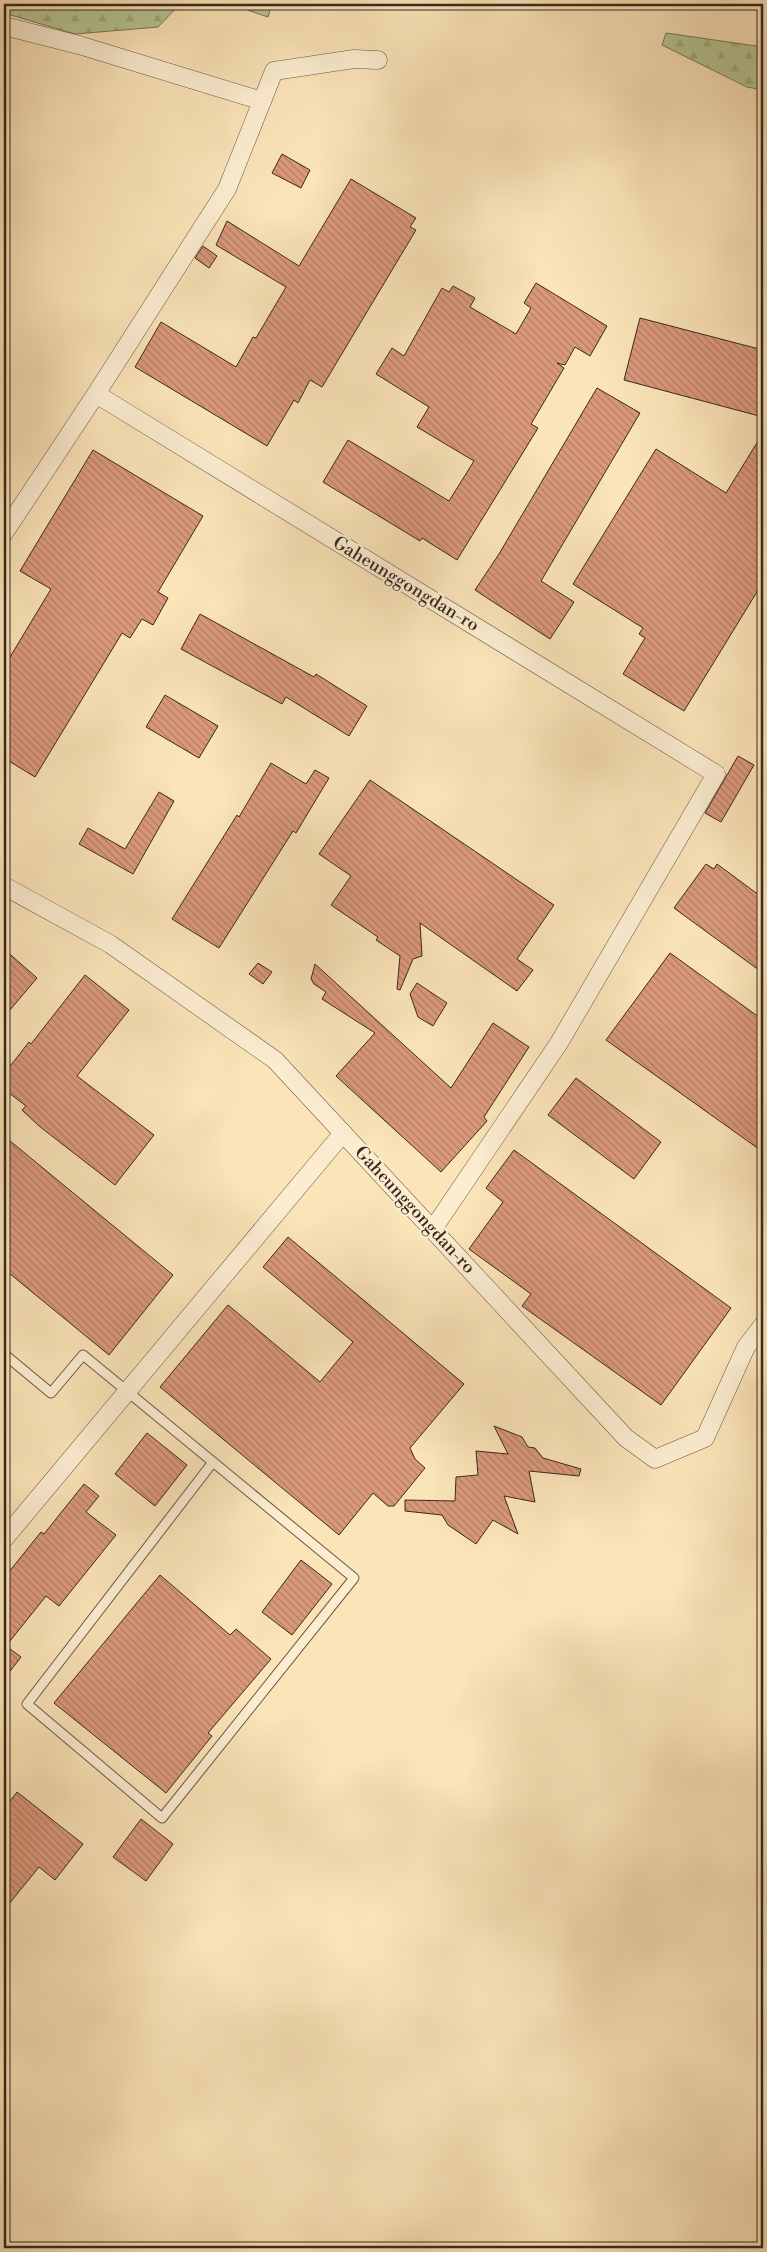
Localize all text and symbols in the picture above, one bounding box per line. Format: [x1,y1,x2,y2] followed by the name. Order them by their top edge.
[329,531,483,637] street label: Gaheunggongdan-ro
[350,1141,480,1279] street label: Gaheunggongdan-ro

